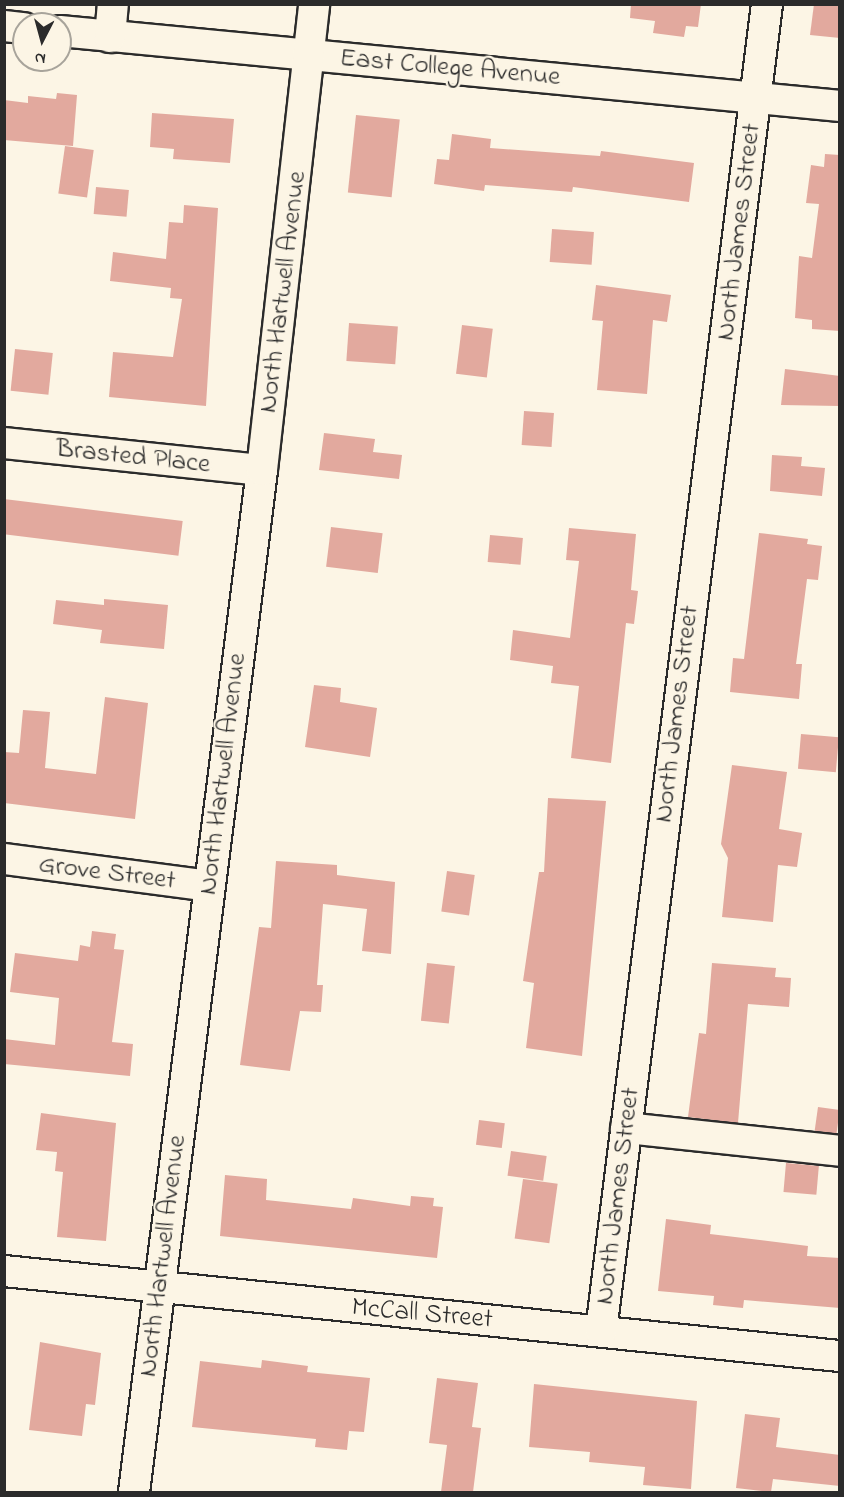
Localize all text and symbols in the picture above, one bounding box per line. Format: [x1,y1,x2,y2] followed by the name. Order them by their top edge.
[12,12,72,72] north arrow
[338,42,562,94] street label: East College Avenue
[34,45,47,70] text: N
[710,122,768,342] street label: North James Street
[252,169,314,415] street label: North Hartwell Avenue
[54,433,212,481] street label: Brasted Place
[648,604,706,824] street label: North James Street
[192,651,254,897] street label: North Hartwell Avenue
[37,849,177,897] street label: Grove Street
[589,1086,647,1306] street label: North James Street
[132,1133,194,1379] street label: North Hartwell Avenue
[350,1292,494,1336] street label: McCall Street

